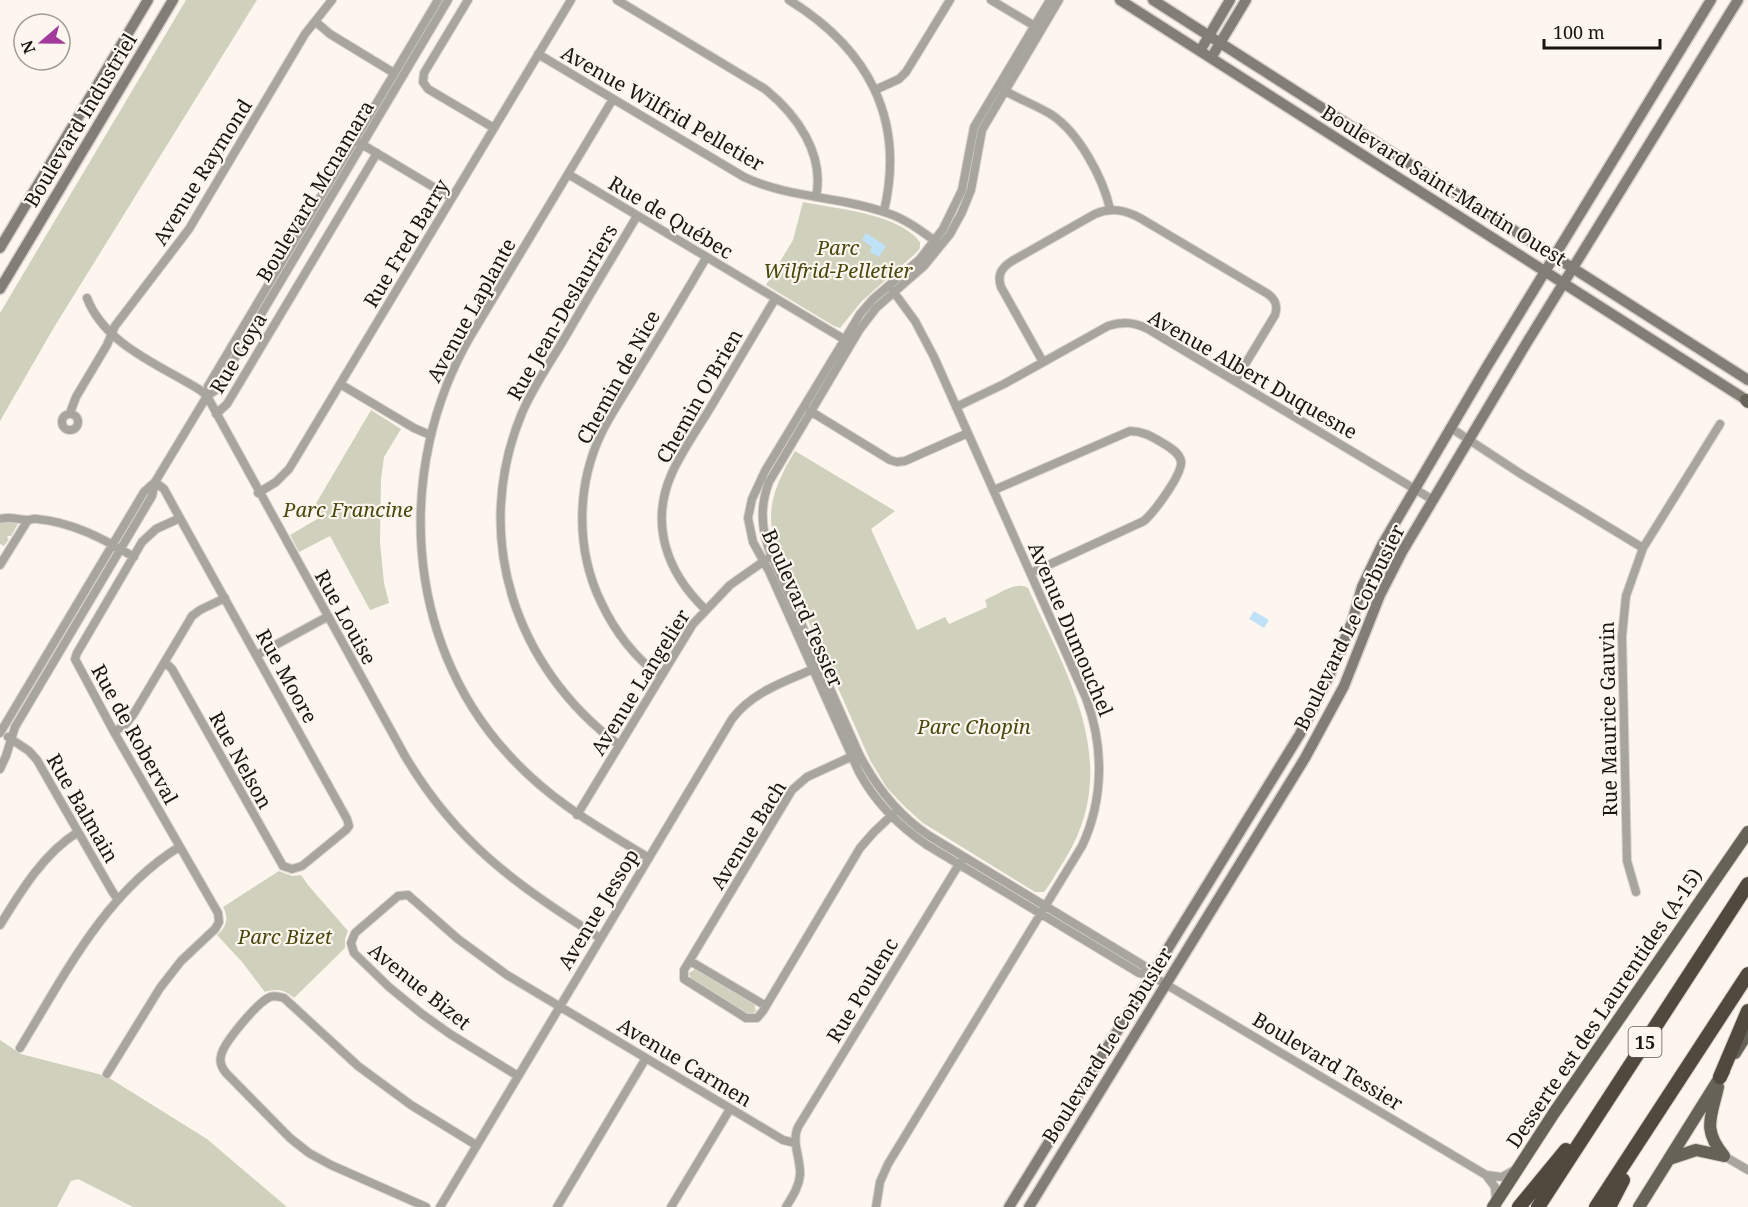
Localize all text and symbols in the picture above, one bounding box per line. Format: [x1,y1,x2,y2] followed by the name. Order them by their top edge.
[12,12,72,72] north arrow
[1544,12,1660,50] scale bar
[1553,20,1605,44] text: 100 m
[17,28,143,212] street label: Boulevard Industriel
[15,37,40,57] text: N
[557,39,770,178] street label: Avenue Wilfrid Pelletier
[146,94,258,250] street label: Avenue Raymond
[250,95,380,287] street label: Boulevard Mcnamara
[1316,98,1572,272] street label: Boulevard Saint-Martin Ouest
[604,169,738,265] street label: Rue de Québec
[357,173,455,312] street label: Rue Fred Barry
[500,219,624,405] street label: Rue Jean-Deslauriers
[420,233,522,387] street label: Avenue Laplante
[763,234,913,284] park label: Parc Wilfrid-Pelletier
[1144,303,1362,445] street label: Avenue Albert Duquesne
[570,305,666,449] street label: Chemin de Nice
[203,308,273,398] street label: Rue Goya
[650,324,748,468] street label: Chemin O'Brien
[282,496,413,523] park label: Parc Francine
[1287,519,1411,735] street label: Boulevard Le Corbusier
[756,525,850,692] street label: Boulevard Tessier
[1022,538,1120,720] street label: Avenue Dumouchel
[309,565,383,669] street label: Rue Louise
[584,603,696,760] street label: Avenue Langelier
[1593,621,1623,817] street label: Rue Maurice Gauvin
[250,624,324,728] street label: Rue Moore
[85,659,185,809] street label: Rue de Roberval
[203,707,279,814] street label: Rue Nelson
[916,713,1031,740] park label: Parc Chopin
[41,749,125,868] street label: Rue Balmain
[704,775,792,895] street label: Avenue Bach
[551,844,645,974] street label: Avenue Jessop
[1501,864,1707,1152] street label: Desserte est des Laurentides (A-15)
[237,923,333,950] park label: Parc Bizet
[820,932,904,1047] street label: Rue Poulenc
[363,936,477,1036] street label: Avenue Bizet
[1036,941,1179,1148] street label: Boulevard Le Corbusier
[1248,1006,1409,1117] street label: Boulevard Tessier
[613,1011,757,1113] street label: Avenue Carmen
[1628,1027,1662,1057] road number: 15

